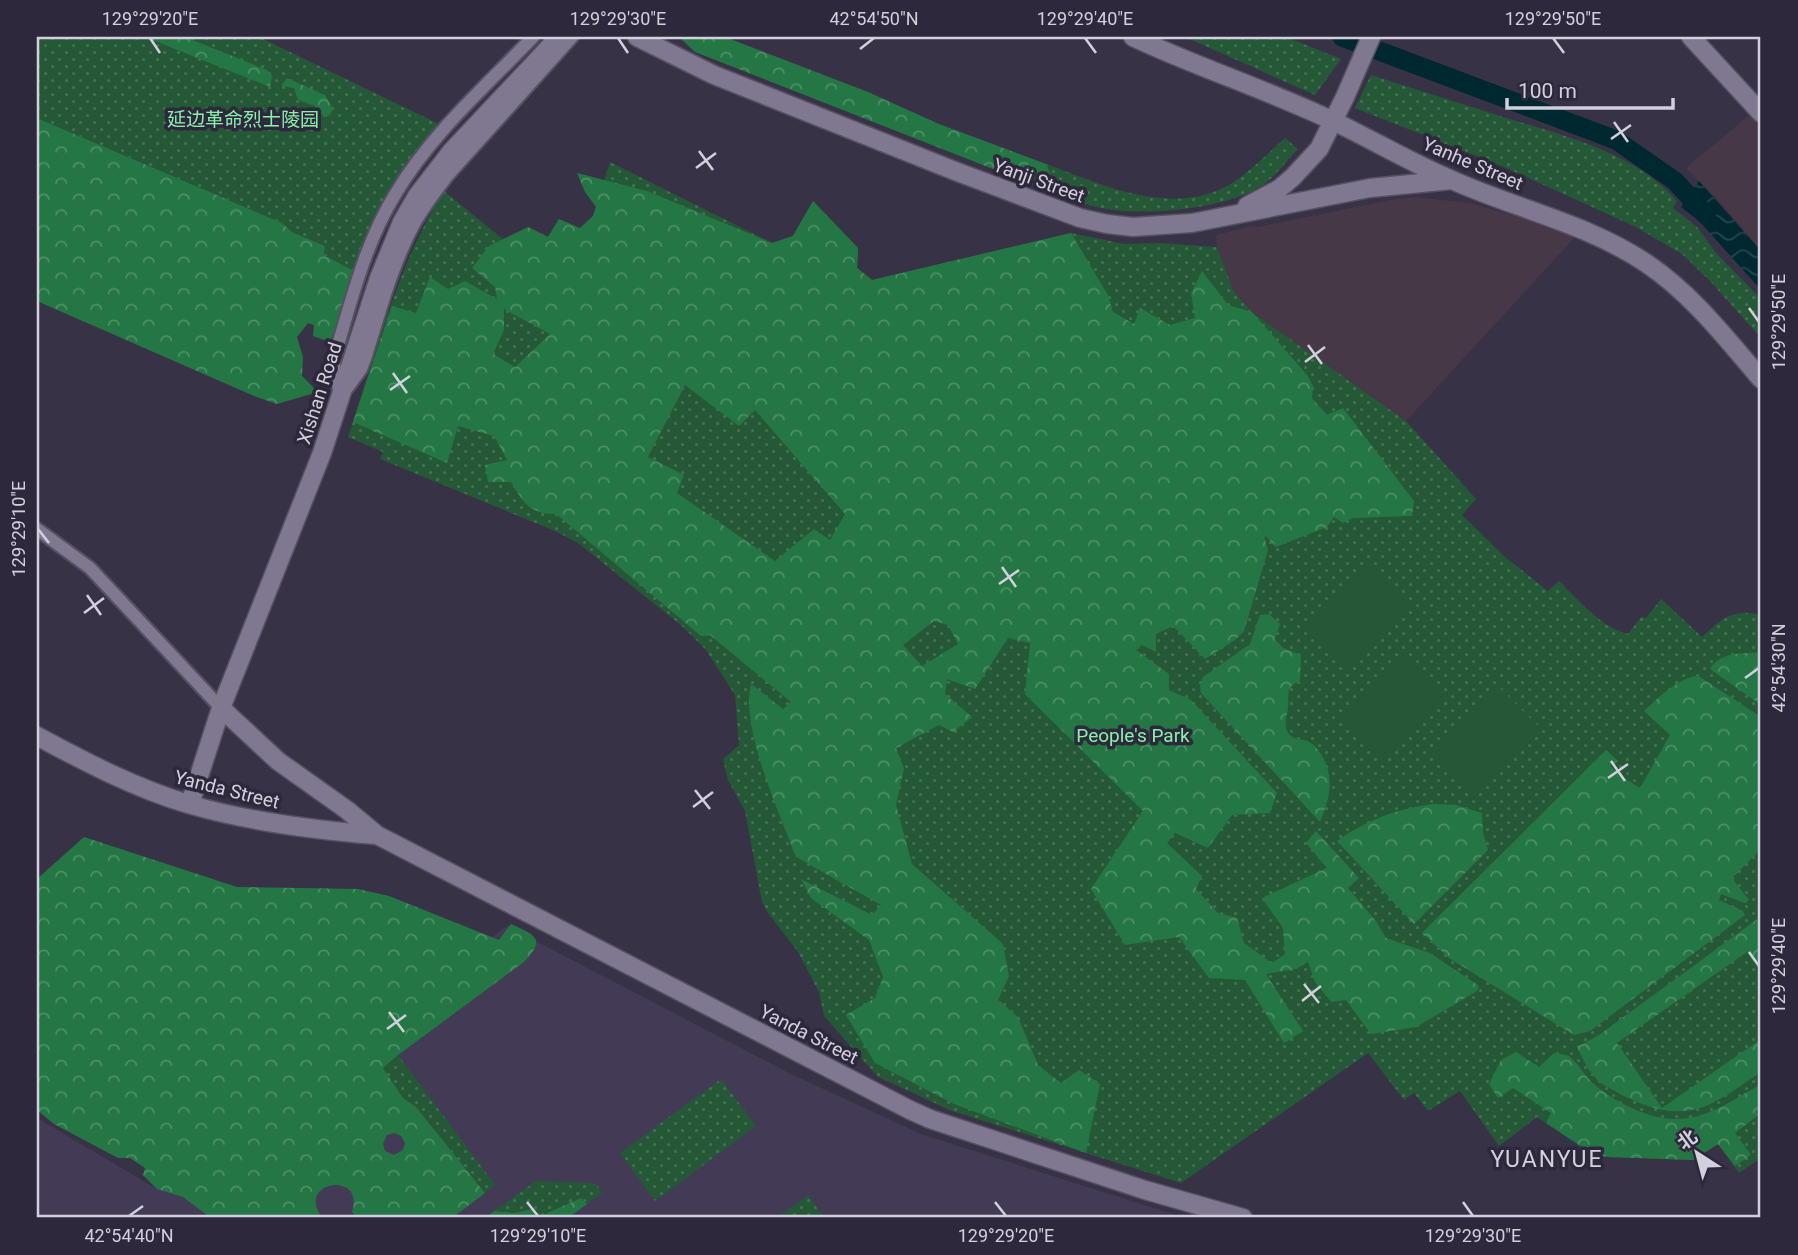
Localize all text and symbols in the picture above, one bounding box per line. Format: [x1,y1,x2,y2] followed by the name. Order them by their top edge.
[102,8,198,29] text: 129°29'20"E
[570,8,666,29] text: 129°29'30"E
[829,8,919,29] text: 42°54'50"N
[1037,8,1133,29] text: 129°29'40"E
[1505,8,1601,29] text: 129°29'50"E
[1507,66,1674,110] scale bar
[1518,79,1577,103] text: 100 m
[167,108,319,131] park label: 延边革命烈士陵园
[1419,132,1527,195] street label: Yanhe Street
[990,153,1088,208] street label: Yanji Street
[1768,274,1789,370] text: 129°29'50"E
[292,339,347,447] street label: Xishan Road
[8,481,29,577] text: 129°29'10"E
[1768,623,1789,713] text: 42°54'30"N
[1076,724,1190,747] park label: People's Park
[172,765,282,814] street label: Yanda Street
[1768,918,1789,1014] text: 129°29'40"E
[756,1000,862,1069] street label: Yanda Street
[1661,1118,1731,1188] north arrow
[1673,1125,1702,1155] text: 北
[1490,1146,1604,1173] district label: YUANYUE
[84,1225,174,1246] text: 42°54'40"N
[490,1225,586,1246] text: 129°29'10"E
[958,1225,1054,1246] text: 129°29'20"E
[1425,1225,1521,1246] text: 129°29'30"E

